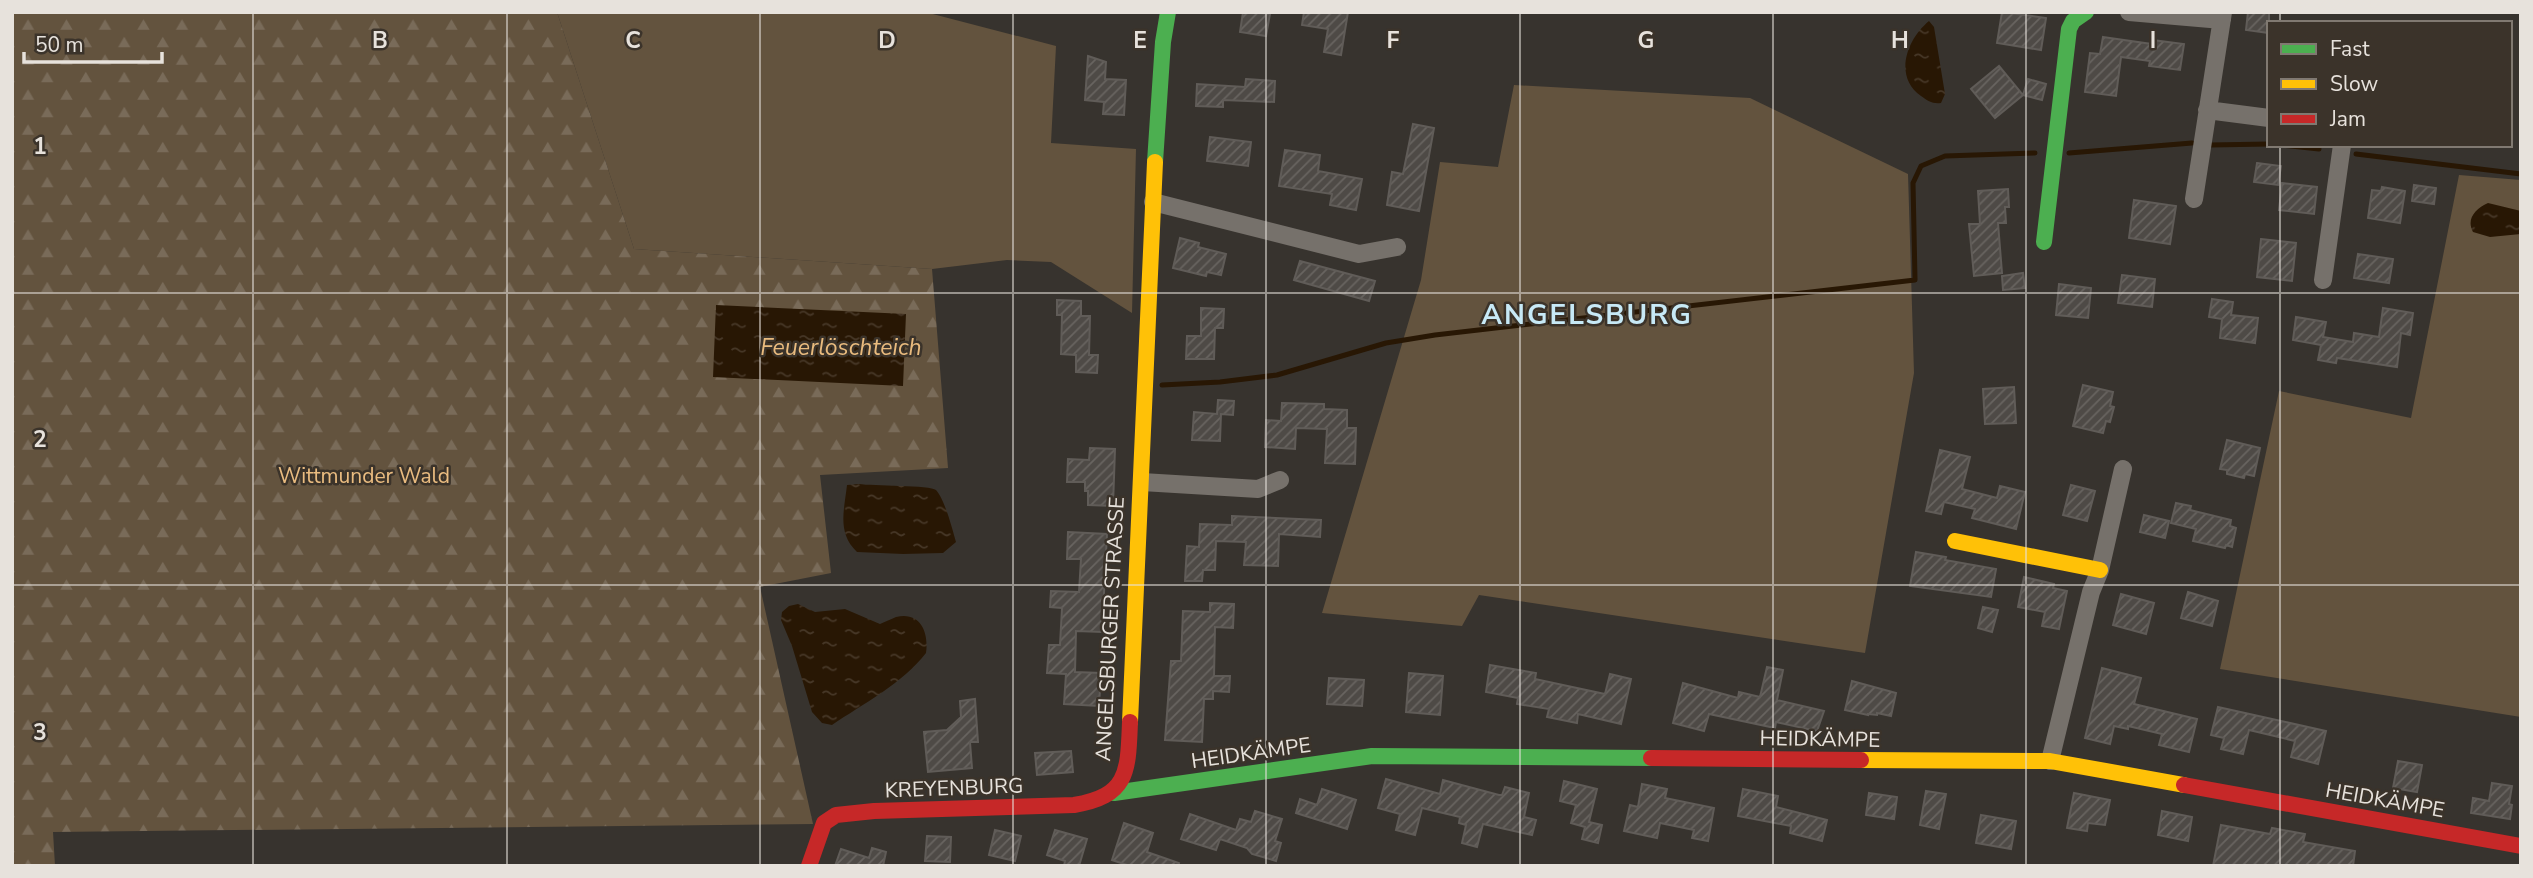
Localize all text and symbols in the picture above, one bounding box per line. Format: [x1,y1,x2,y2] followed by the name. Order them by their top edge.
[24,21,163,65] scale bar
[2267,21,2512,147] legend
[372,25,388,56] text: B
[625,25,641,56] text: C
[878,25,896,56] text: D
[1133,25,1147,56] text: E
[1387,25,1400,56] text: F
[1638,25,1654,56] text: G
[1891,25,1909,56] text: H
[2150,25,2156,56] text: I
[35,31,84,59] text: 50 m
[2330,35,2370,63] text: Fast
[2330,70,2379,98] text: Slow
[2329,105,2366,133] text: Jam
[33,131,47,162] text: 1
[1481,296,1693,334] district label: ANGELSBURG
[760,332,922,363] water label: Feuerlöschteich
[33,424,47,455] text: 2
[278,462,450,490] park label: Wittmunder Wald
[1089,496,1131,762] street label: ANGELSBURGER STRASSE
[33,717,47,748] text: 3
[1759,724,1881,754] street label: HEIDKÄMPE
[1189,731,1313,775] street label: HEIDKÄMPE
[884,772,1024,804] street label: KREYENBURG
[2323,776,2447,824] street label: HEIDKÄMPE

